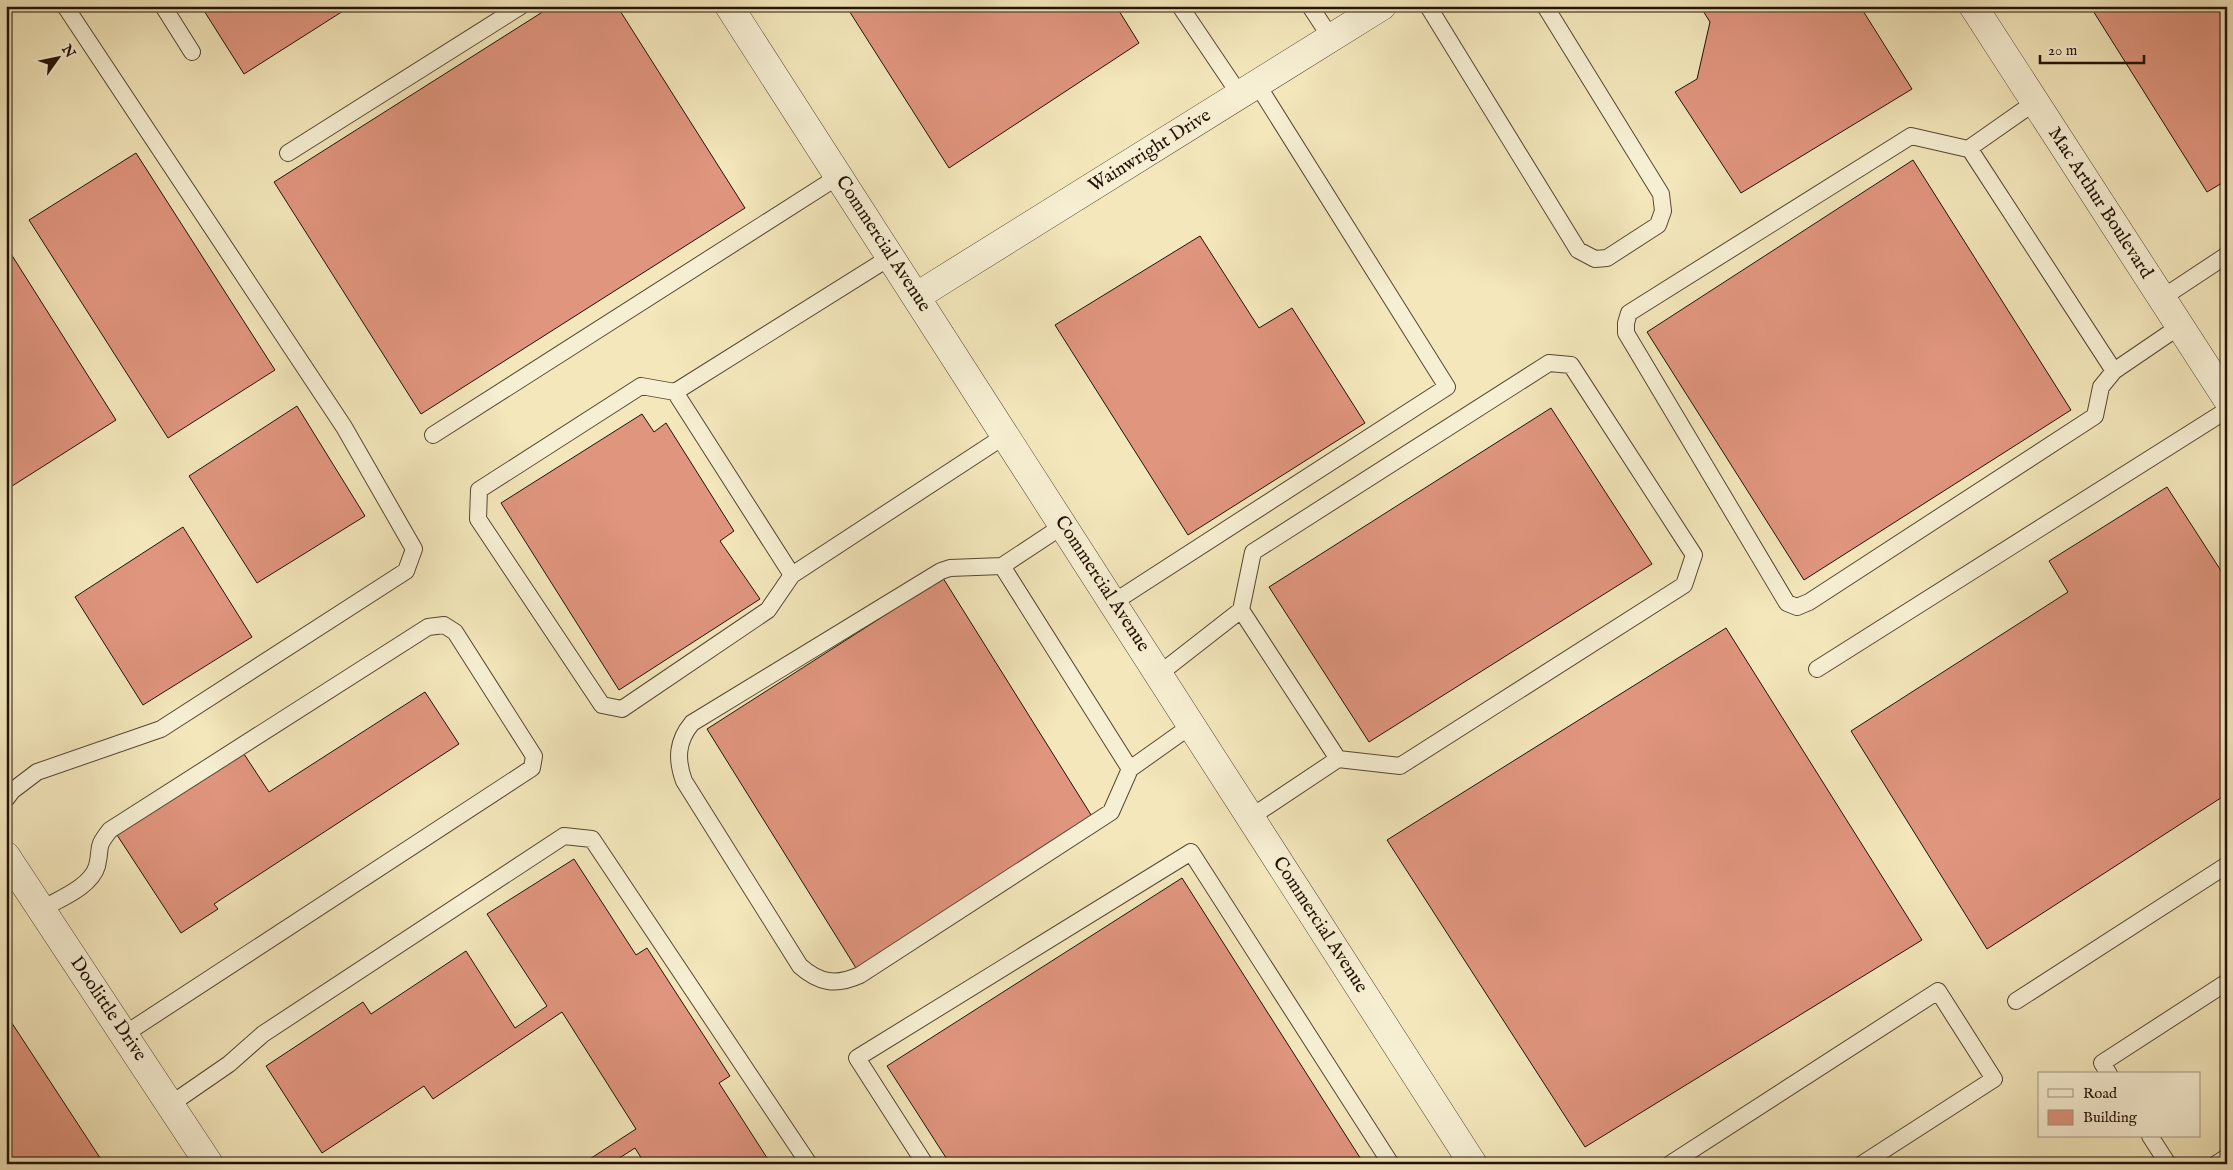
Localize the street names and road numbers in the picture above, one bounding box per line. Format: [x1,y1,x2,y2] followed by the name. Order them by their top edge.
[1084,104,1216,198] street label: Wainwright Drive
[2042,123,2158,284] street label: Mac Arthur Boulevard
[830,171,936,317] street label: Commercial Avenue
[1049,511,1155,657] street label: Commercial Avenue
[1267,852,1373,998] street label: Commercial Avenue
[64,952,152,1066] street label: Doolittle Drive

